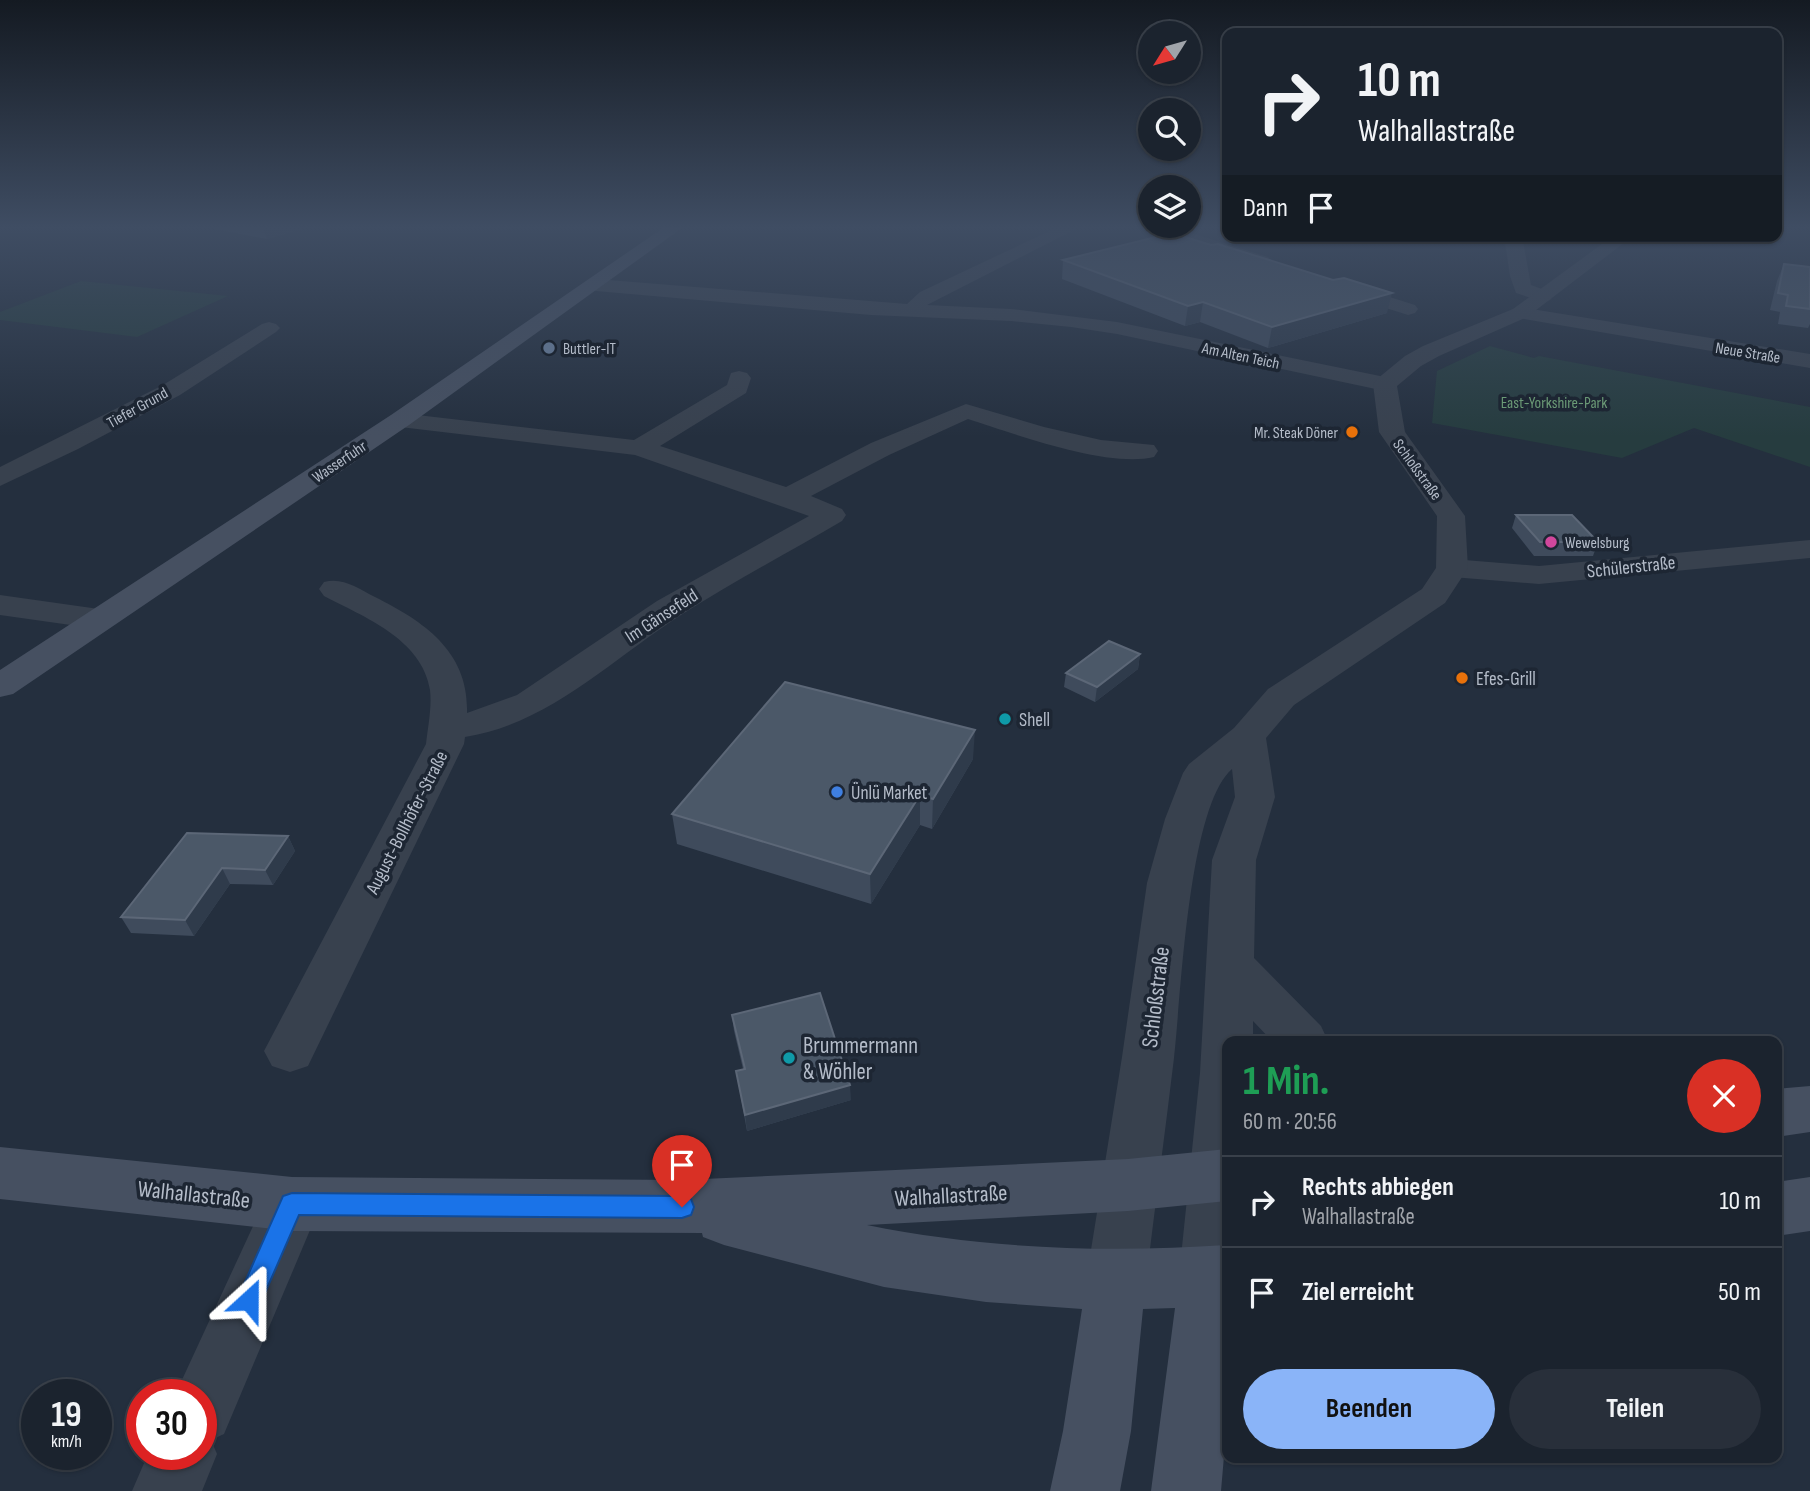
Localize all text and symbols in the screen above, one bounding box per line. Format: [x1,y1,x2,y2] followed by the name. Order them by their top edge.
[1138,21,1200,84] north arrow
[1138,21,1201,238] map controls
[1358,52,1441,111] text: 10 m
[1243,56,1334,147] icon: right
[1138,98,1201,161] button: search
[1358,112,1515,151] text: Walhallastraße
[1138,175,1201,238] button: layers
[1302,189,1340,227] icon: arrive
[1243,193,1288,224] text: Dann
[1199,339,1281,374] street label: Am Alten Teich
[1714,339,1782,368] street label: Neue Straße
[541,340,557,356] marker: Buttler-IT
[563,340,617,359] place label: Buttler-IT
[104,384,171,433] street label: Tiefer Grund
[1501,394,1607,413] park label: East-Yorkshire-Park
[1254,424,1338,443] place label: Mr. Steak Döner
[1344,424,1360,440] marker: Mr. Steak Döner
[1388,436,1445,504] street label: Schloßstraße
[309,437,371,487] street label: Wasserfuhr
[1543,534,1559,550] marker: Wewelsburg
[1565,534,1629,553] place label: Wewelsburg
[1586,551,1677,584] street label: Schülerstraße
[621,584,703,648] street label: Im Gänsefeld
[1476,668,1536,691] place label: Efes-Grill
[1454,670,1470,686] marker: Efes-Grill
[1019,709,1050,732] place label: Shell
[997,711,1013,727] marker: Shell
[361,747,453,899] street label: August-Bollhöfer-Straße
[851,782,928,805] place label: Ünlü Market
[829,784,845,800] marker: Ünlü Market
[1136,945,1176,1049] street label: Schloßstraße
[803,1032,918,1086] place label: Brummermann & Wöhler
[781,1050,797,1066] marker: Brummermann & Wöhler
[1243,1056,1329,1107] text: 1 Min.
[1687,1059,1761,1133] button: close
[1243,1108,1337,1136] text: 60 m · 20:56
[652,1135,712,1207] pin
[663,1146,701,1184] icon: arrive
[1302,1172,1454,1203] text: Rechts abbiegen
[136,1175,251,1215] street label: Walhallastraße
[894,1179,1008,1213] street label: Walhallastraße
[1243,1183,1281,1221] icon: right
[1719,1186,1761,1217] text: 10 m
[1302,1203,1415,1231] text: Walhallastraße
[212,1263,286,1337] position arrow
[1243,1274,1281,1312] icon: arrive
[1302,1277,1414,1308] text: Ziel erreicht
[1718,1277,1761,1308] text: 50 m
[1243,1369,1495,1449] button: Beenden
[1509,1369,1761,1449] button: Teilen
[126,1379,217,1470] speed limit sign: 30
[51,1394,82,1437] text: 19
[51,1431,82,1452] text: km/h

